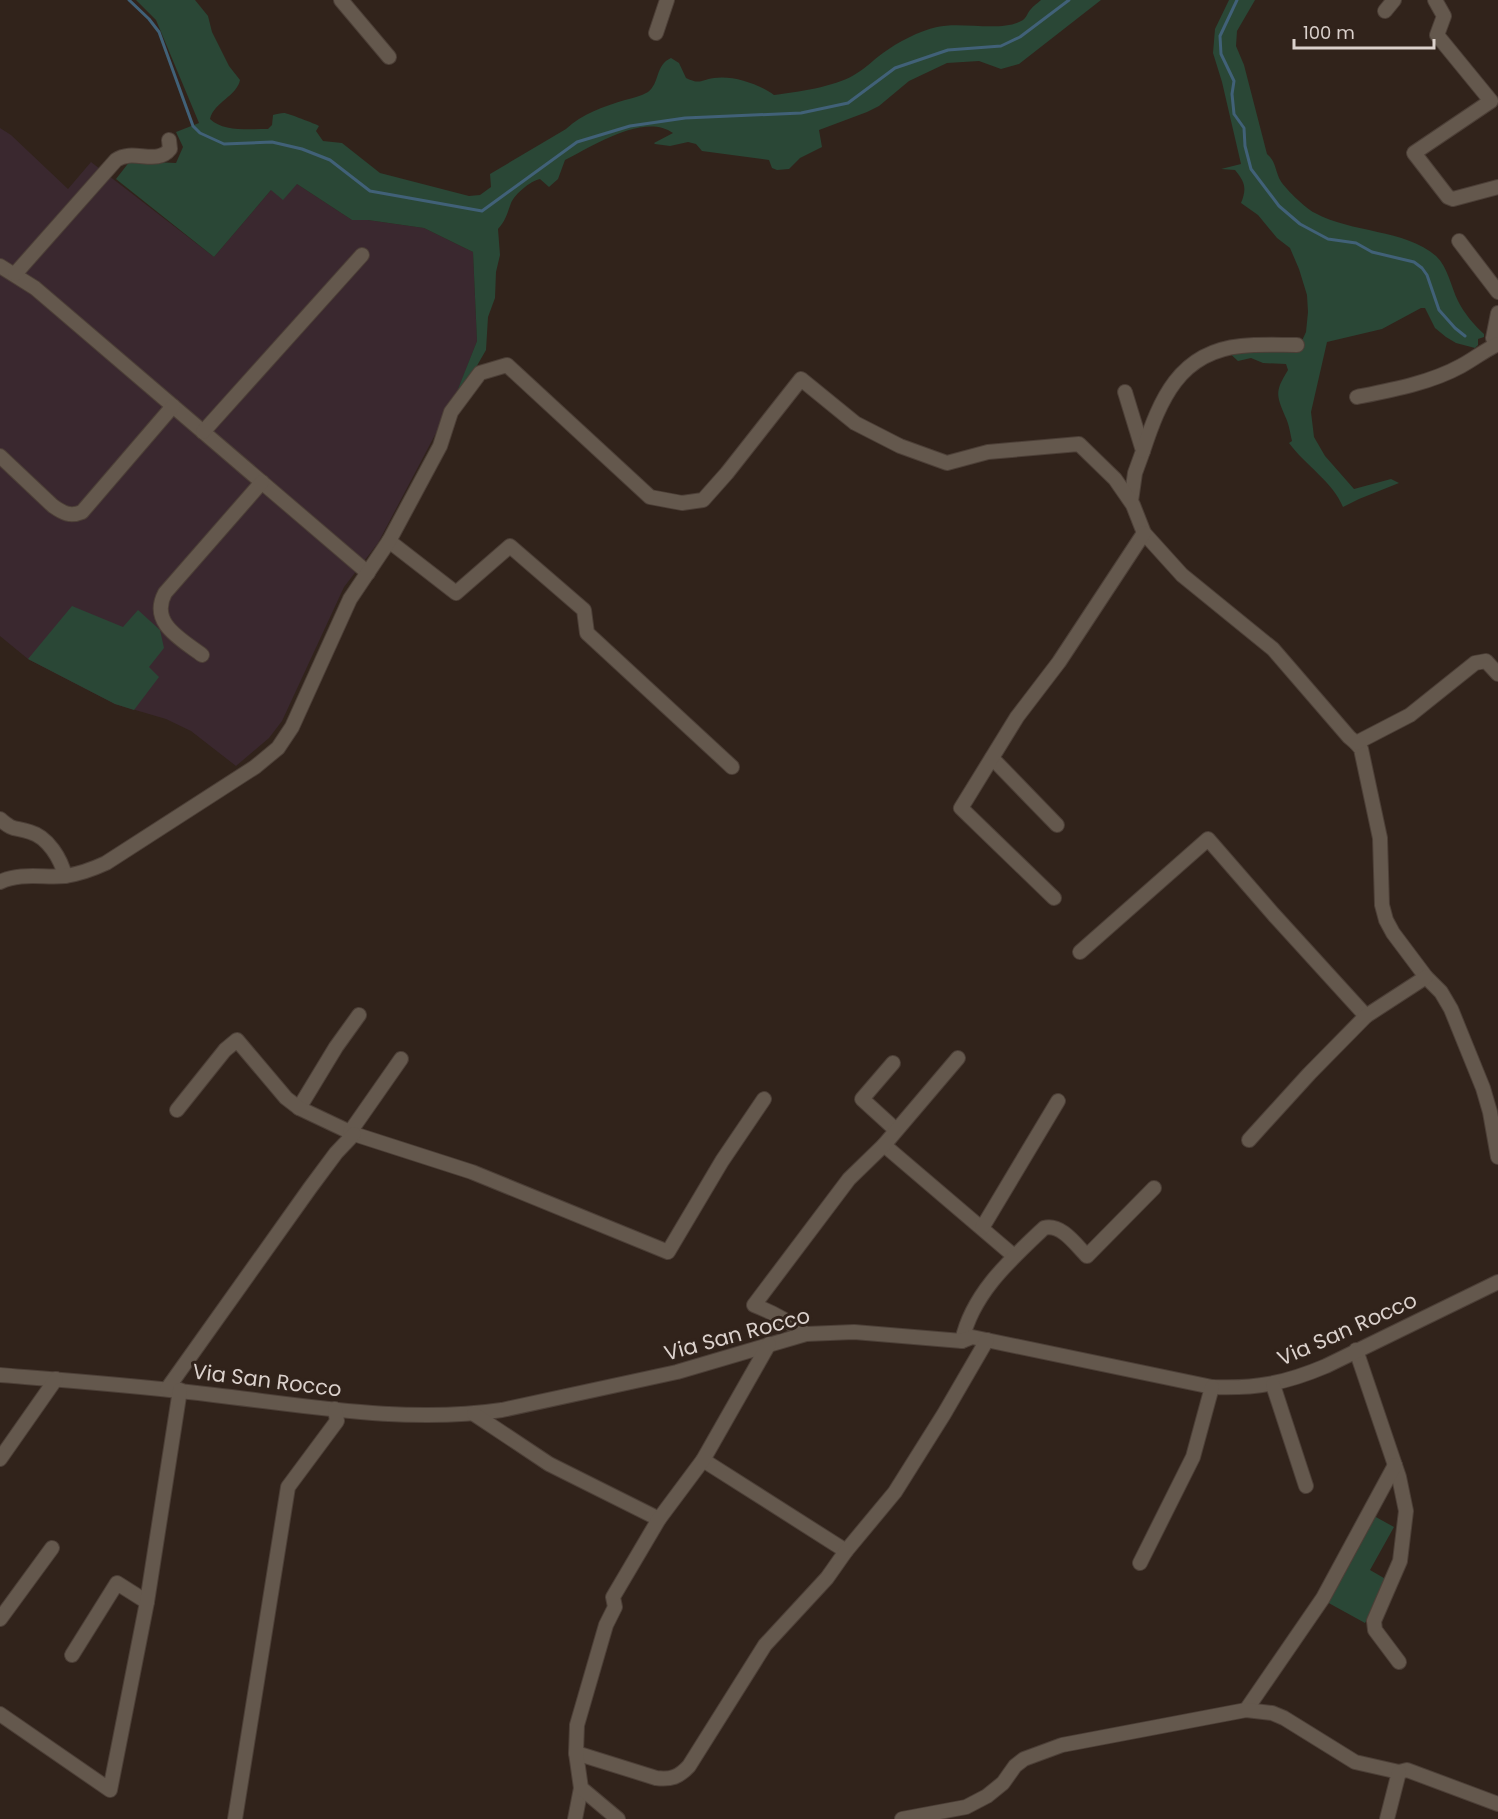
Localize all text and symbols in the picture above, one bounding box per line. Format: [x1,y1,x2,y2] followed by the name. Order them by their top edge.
[1294,12,1434,50] scale bar
[1303,20,1355,45] text: 100 m
[1273,1285,1421,1373] street label: Via San Rocco
[661,1301,813,1367] street label: Via San Rocco
[191,1356,343,1404] street label: Via San Rocco

